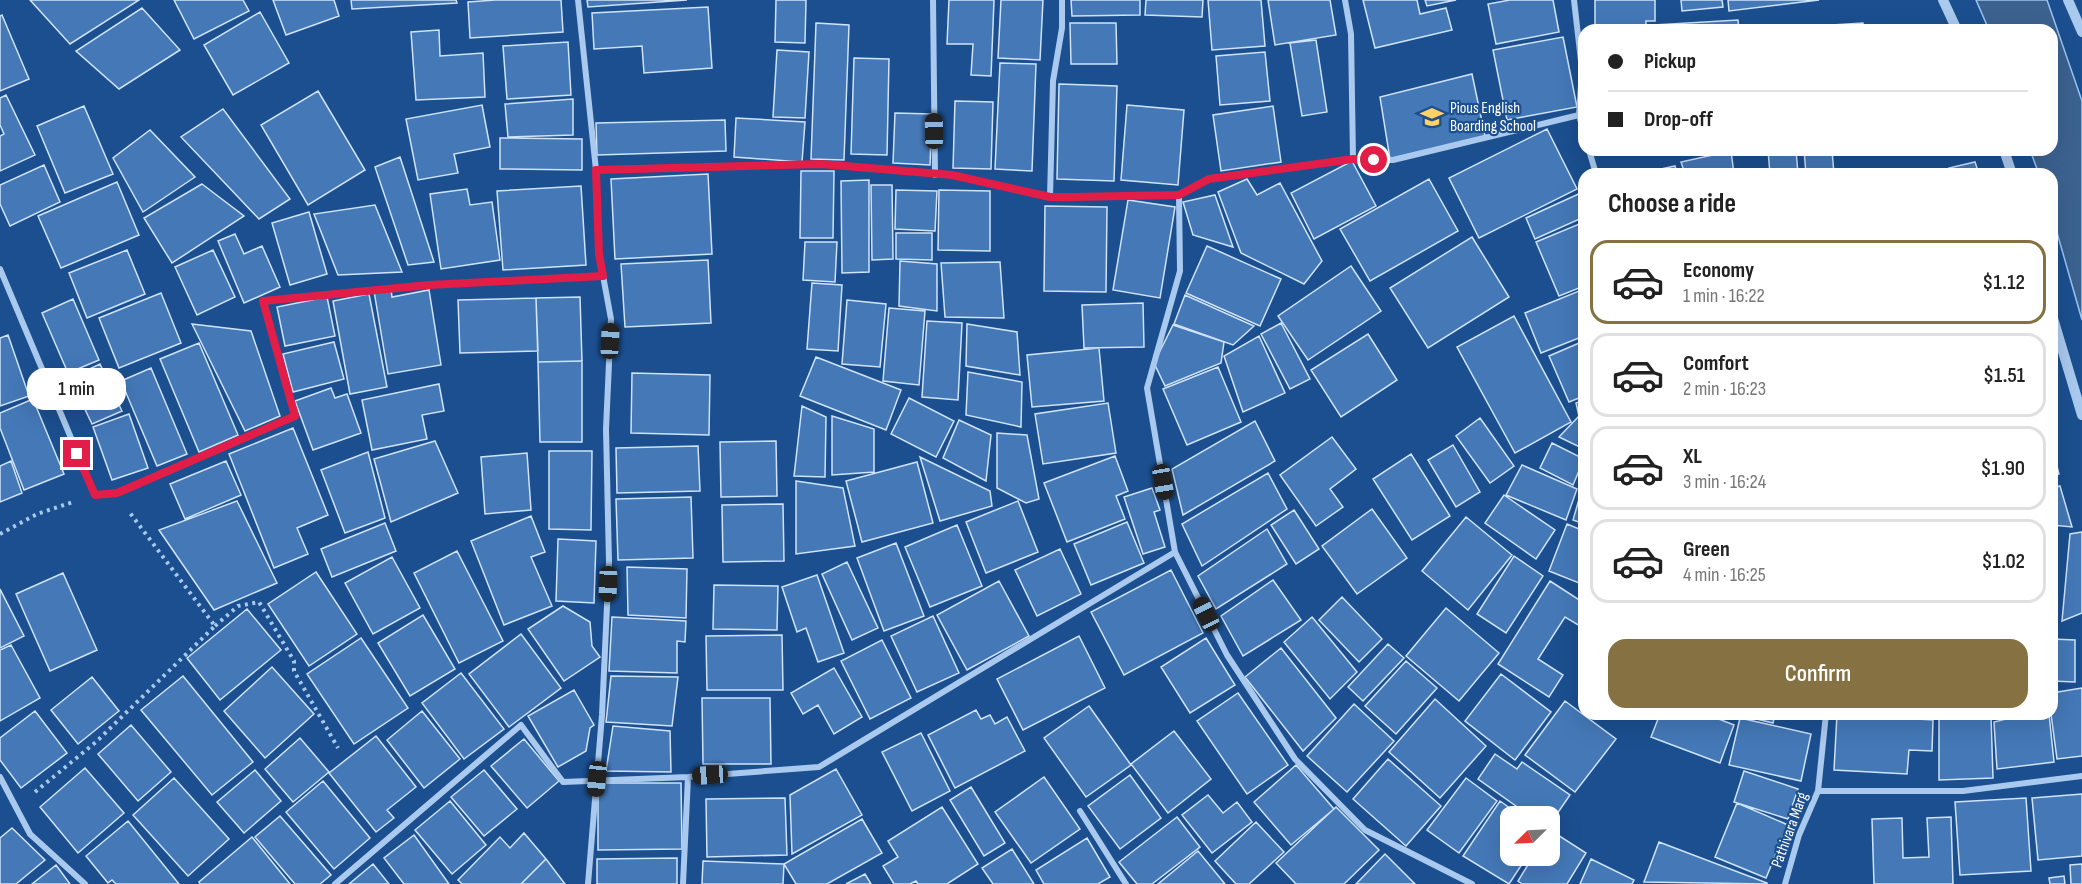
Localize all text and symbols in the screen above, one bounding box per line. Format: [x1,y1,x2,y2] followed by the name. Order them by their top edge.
[1644,48,1696,75] text: Pickup
[1450,99,1536,136] place label: Pious English Boarding School
[1419,104,1445,130] school or university icon: Pious English Boarding School
[1644,106,1713,133] text: Drop-off
[925,113,943,149] car
[1360,146,1387,173] route start
[1608,188,1736,220] text: Choose a ride
[1611,255,1665,309] icon: car
[1683,257,1754,284] text: Economy
[1982,269,2025,296] text: $1.12
[1683,284,1765,308] text: 1 min · 16:22
[600,323,620,359] car
[1611,348,1665,402] icon: car
[1683,350,1749,377] text: Comfort
[1983,362,2025,389] text: $1.51
[28,367,127,409] callout: 1 min
[58,377,95,401] text: 1 min
[1683,377,1766,401] text: 2 min · 16:23
[63,440,90,467] route end
[1611,441,1665,495] icon: car
[1683,443,1702,470] text: XL
[1980,455,2025,482] text: $1.90
[1151,463,1175,501] car
[1683,470,1766,494] text: 3 min · 16:24
[1611,534,1665,588] icon: car
[1683,536,1730,563] text: Green
[1981,548,2025,575] text: $1.02
[1683,563,1766,587] text: 4 min · 16:25
[598,566,618,602] car
[1190,594,1222,634] car
[1608,639,2028,708] button: Confirm
[586,760,608,798] car
[691,765,729,785] car
[1768,790,1812,870] street label: Pathivara Marg
[1500,806,1560,866] north arrow
[1500,806,1560,866] map controls

